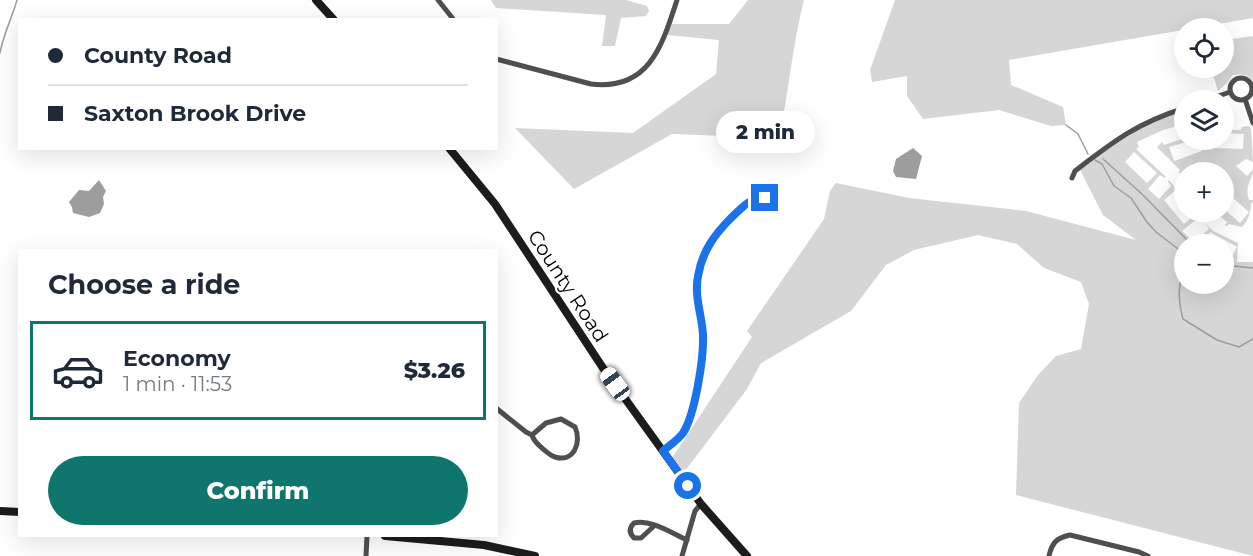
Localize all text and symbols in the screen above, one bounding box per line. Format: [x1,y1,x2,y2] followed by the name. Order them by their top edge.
[1174,18,1234,294] map controls
[1174,18,1234,78] button: locate
[84,42,232,69] text: County Road
[1174,90,1234,150] button: layers
[84,100,306,127] text: Saxton Brook Drive
[716,111,814,153] callout: 2 min
[736,120,795,144] text: 2 min
[1174,162,1234,222] button: +
[751,184,778,211] route end
[523,225,613,347] street label: County Road
[1174,234,1234,294] button: −
[48,268,240,301] text: Choose a ride
[51,344,105,398] icon: car
[123,345,231,372] text: Economy
[404,357,465,384] text: $3.26
[597,364,633,404] car
[123,372,232,396] text: 1 min · 11:53
[48,456,468,525] button: Confirm
[674,472,701,499] route start

